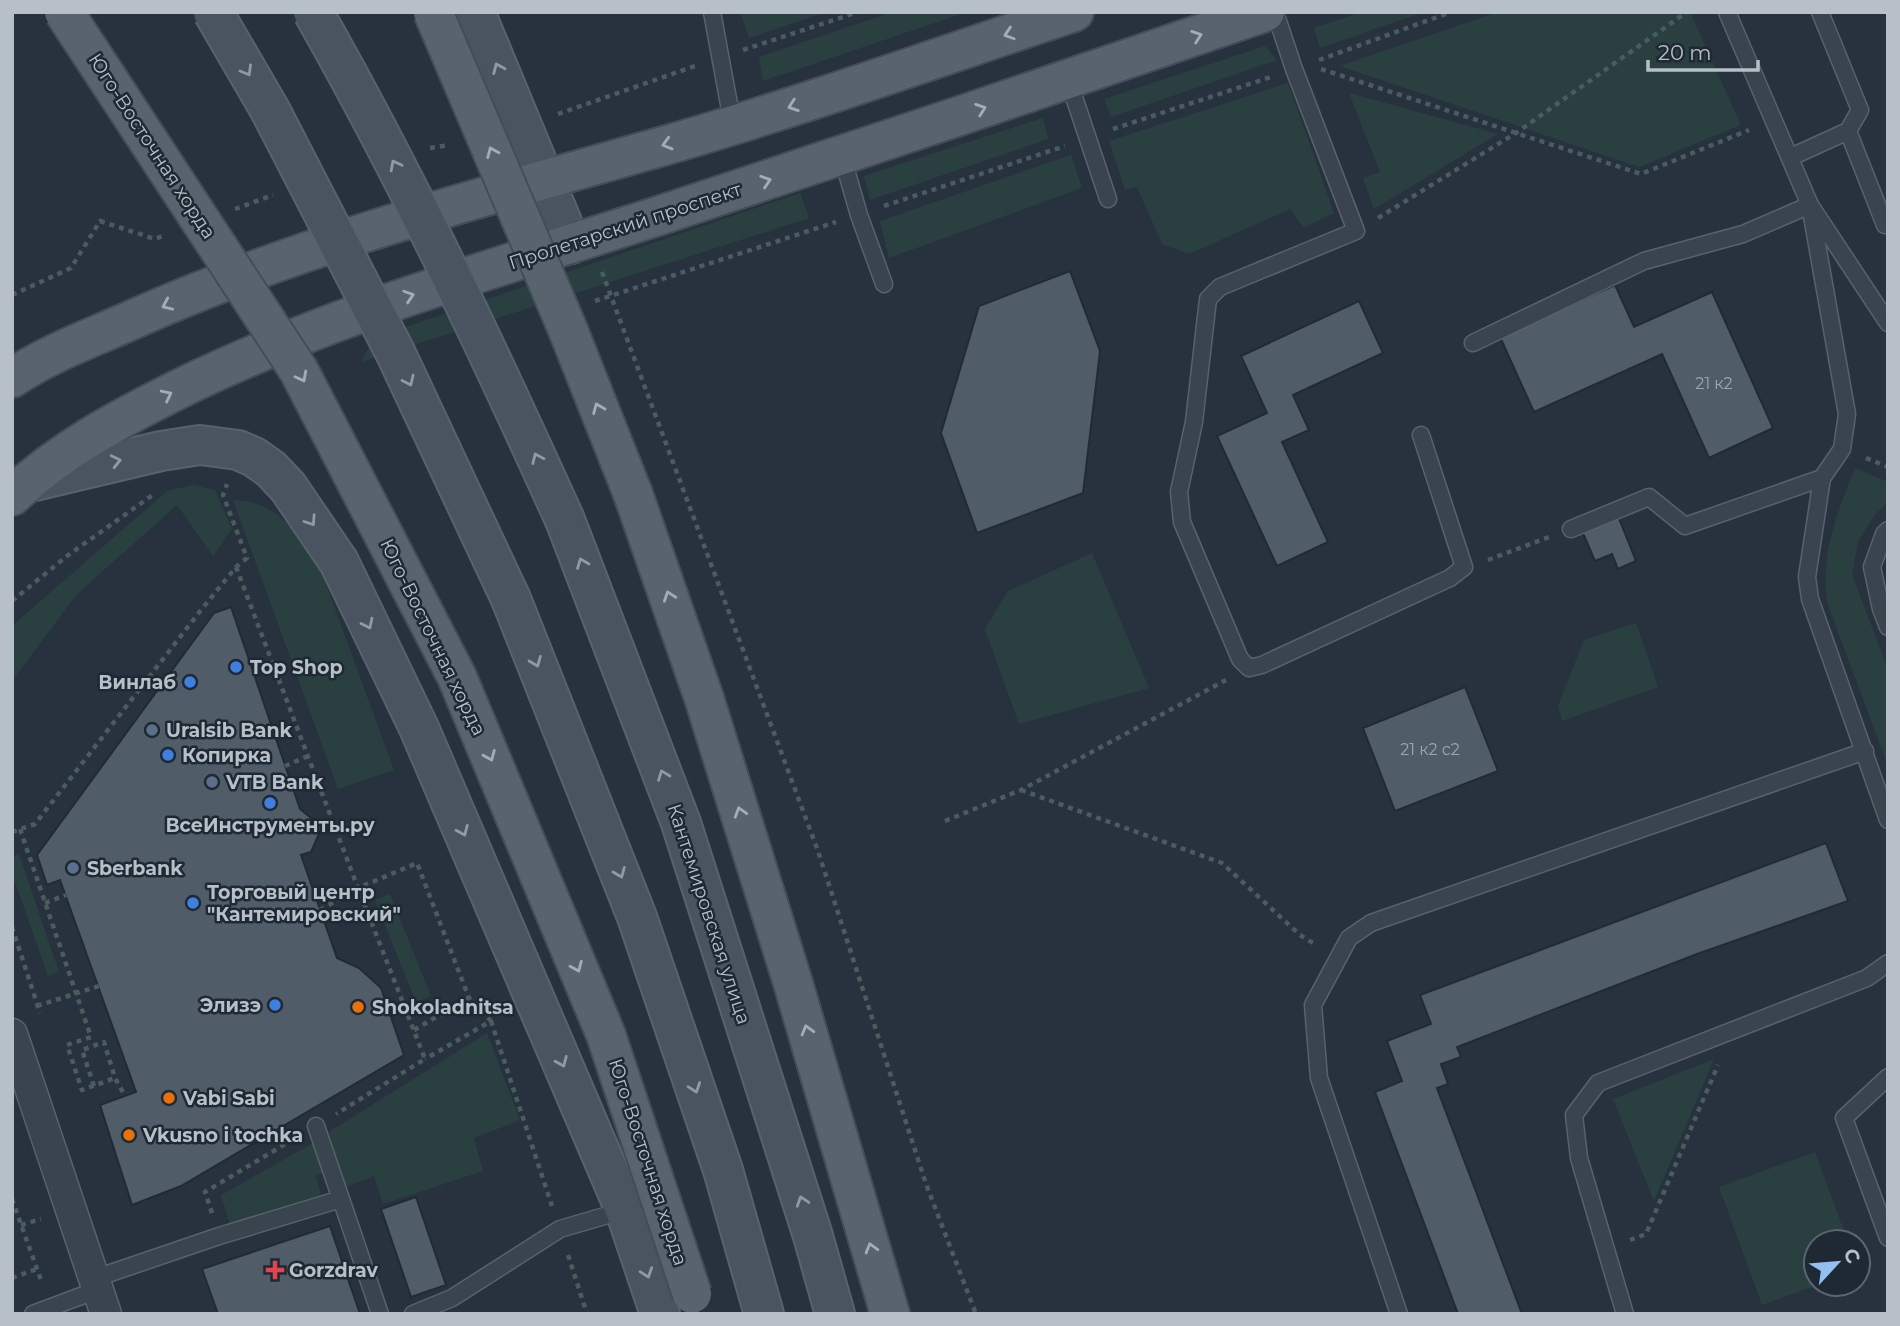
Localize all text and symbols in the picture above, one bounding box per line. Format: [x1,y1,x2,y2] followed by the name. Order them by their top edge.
[1003,26,1015,40] one-way arrow
[1648,28,1758,72] scale bar
[1190,30,1202,44] one-way arrow
[1658,40,1712,65] text: 20 m
[83,49,221,243] street label: Юго-Восточная хорда
[492,62,506,75] one-way arrow
[239,64,252,77] one-way arrow
[787,98,800,112] one-way arrow
[975,103,987,117] one-way arrow
[661,136,673,151] one-way arrow
[487,147,501,159] one-way arrow
[390,160,404,172] one-way arrow
[759,175,771,189] one-way arrow
[506,178,744,274] street label: Пролетарский проспект
[403,290,415,305] one-way arrow
[162,297,174,311] one-way arrow
[294,370,307,382] one-way arrow
[401,374,415,387] one-way arrow
[1695,374,1733,393] house number: 21 к2
[160,390,172,404] one-way arrow
[593,402,607,414] one-way arrow
[531,453,545,465] one-way arrow
[110,455,122,469] one-way arrow
[303,513,315,526] one-way arrow
[375,535,491,739] street label: Юго-Восточная хорда
[576,557,590,569] one-way arrow
[663,591,677,603] one-way arrow
[360,616,374,629] one-way arrow
[527,655,541,667] one-way arrow
[250,656,343,679] place label: Top Shop
[228,659,244,675] marker: Top Shop
[98,671,176,694] place label: Винлаб
[182,674,198,690] marker: Винлаб
[166,719,293,742] place label: Uralsib Bank
[144,722,160,738] marker: Uralsib Bank
[1400,740,1460,759] house number: 21 к2 с2
[182,744,271,767] place label: Копирка
[160,747,176,763] marker: Копирка
[481,750,495,762] one-way arrow
[657,770,671,782] one-way arrow
[225,771,324,794] place label: VTB Bank
[204,774,220,790] marker: VTB Bank
[262,795,278,811] marker: ВсеИнструменты.ру
[662,801,756,1027] street label: Кантемировская улица
[734,807,748,819] one-way arrow
[165,814,375,837] place label: ВсеИнструменты.ру
[454,824,468,836] one-way arrow
[87,857,183,880] place label: Sberbank
[65,860,81,876] marker: Sberbank
[612,866,626,879] one-way arrow
[207,881,401,926] place label: Торговый центр "Кантемировский"
[185,895,201,911] marker: Торговый центр "Кантемировский"
[569,959,583,972] one-way arrow
[200,994,261,1017] place label: Элизэ
[372,996,514,1019] place label: Shokoladnitsa
[267,997,283,1013] marker: Элизэ
[350,999,366,1015] marker: Shokoladnitsa
[801,1024,816,1036] one-way arrow
[553,1056,567,1068] one-way arrow
[604,1056,692,1268] street label: Юго-Восточная хорда
[687,1082,701,1094] one-way arrow
[182,1087,275,1110] place label: Vabi Sabi
[161,1090,177,1106] marker: Vabi Sabi
[142,1124,303,1147] place label: Vkusno i tochka
[121,1127,137,1143] marker: Vkusno i tochka
[795,1196,810,1208] one-way arrow
[1802,1228,1872,1298] north arrow
[864,1242,879,1254] one-way arrow
[1838,1245,1865,1267] text: С
[289,1259,379,1282] place label: Gorzdrav
[267,1262,283,1278] marker: Gorzdrav
[639,1267,653,1279] one-way arrow

